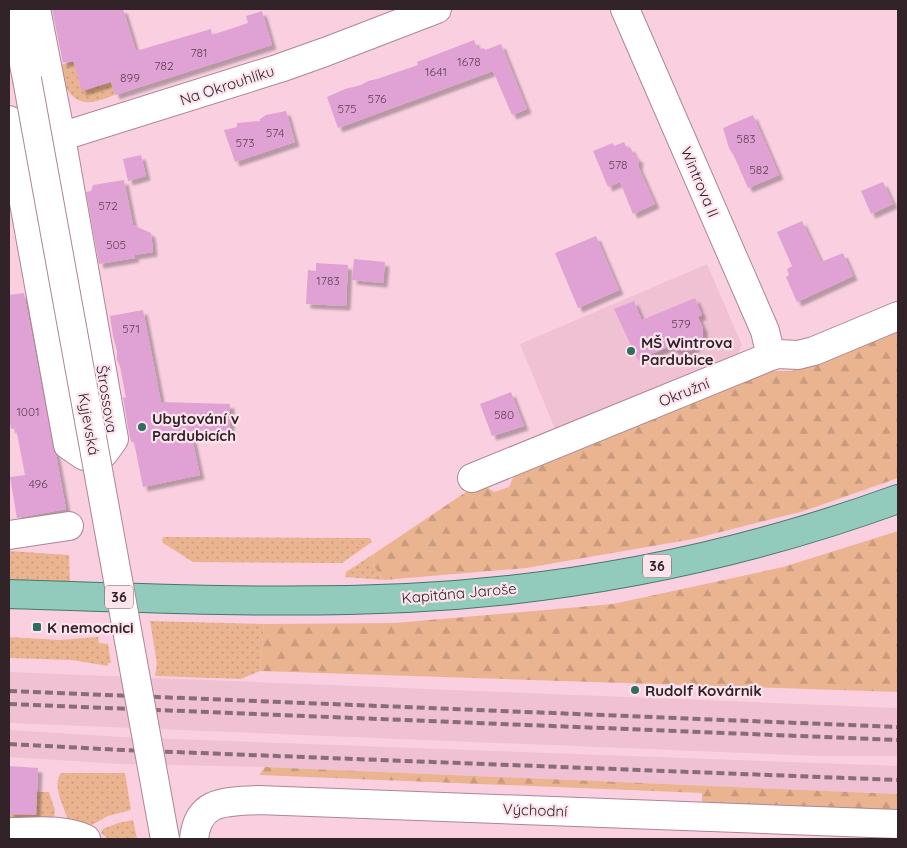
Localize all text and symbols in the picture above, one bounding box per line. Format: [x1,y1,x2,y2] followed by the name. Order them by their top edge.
[190,45,208,60] house number: 781
[457,54,481,69] house number: 1678
[154,58,174,73] house number: 782
[177,61,277,109] street label: Na Okrouhlíku
[425,64,447,79] house number: 1641
[120,70,140,85] house number: 899
[368,91,387,106] house number: 576
[337,101,357,116] house number: 575
[266,125,284,140] house number: 574
[736,131,756,146] house number: 583
[236,135,254,150] house number: 573
[677,144,723,220] street label: Wintrova II
[608,157,628,172] house number: 578
[749,162,769,177] house number: 582
[98,198,118,213] house number: 572
[106,237,126,252] house number: 505
[316,273,340,288] house number: 1783
[671,316,691,331] house number: 579
[122,321,140,336] house number: 571
[641,333,733,369] place label: MŠ Wintrova Pardubice
[625,345,637,357] marker: MŠ Wintrova Pardubice
[92,364,122,434] street label: Štrossova
[656,373,713,411] street label: Okružní
[74,391,104,457] street label: Kyjevská
[16,404,40,419] house number: 1001
[494,407,514,422] house number: 580
[152,409,239,445] place label: Ubytování v Pardubicích
[136,421,148,433] marker: Ubytování v Pardubicích
[28,476,48,491] house number: 496
[643,554,671,578] road number: 36
[401,579,517,607] street label: Kapitána Jaroše
[105,586,133,608] road number: 36
[47,618,134,637] place label: K nemocnici
[31,621,43,633] marker: K nemocnici
[645,681,762,700] place label: Rudolf Kovárnik
[629,684,641,696] marker: Rudolf Kovárnik
[502,799,568,821] street label: Východní

